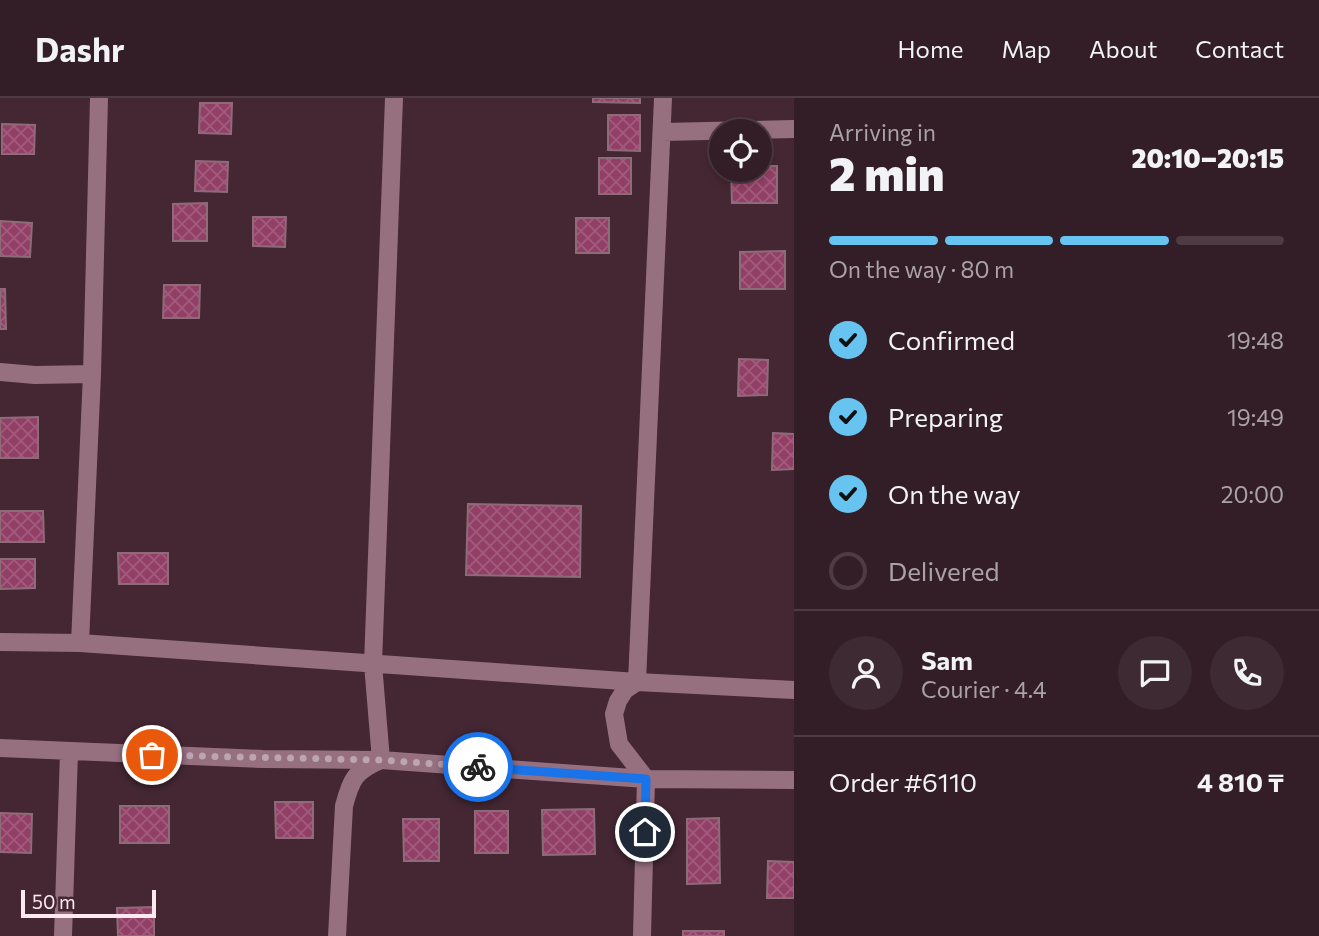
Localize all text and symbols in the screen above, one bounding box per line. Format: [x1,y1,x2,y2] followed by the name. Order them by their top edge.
[35,28,125,69] text: Dashr
[898,34,964,63] text: Home
[1002,34,1051,63] text: Map
[1089,34,1157,63] text: About
[1195,34,1284,63] text: Contact
[829,118,936,146] text: Arriving in
[709,119,772,182] map controls
[709,119,772,182] button: locate
[1132,142,1284,173] text: 20:10–20:15
[829,144,945,200] text: 2 min
[829,255,1014,283] text: On the way · 80 m
[829,321,867,359] icon: check
[888,324,1015,355] text: Confirmed
[1227,326,1284,354] text: 19:48
[829,398,867,436] icon: check
[888,401,1003,432] text: Preparing
[1227,403,1284,431] text: 19:49
[829,475,867,513] icon: check
[888,478,1021,509] text: On the way
[1221,480,1284,508] text: 20:00
[888,555,999,586] text: Delivered
[829,636,903,710] button: person
[1118,636,1192,710] button: chat
[1210,636,1284,710] button: phone
[921,644,973,675] text: Sam
[921,675,1047,703] text: Courier · 4.4
[122,725,182,785] pin
[443,732,513,802] courier
[133,736,171,774] icon: bag
[459,748,497,786] icon: bike
[829,766,977,797] text: Order #6110
[1197,766,1284,797] text: 4 810 ₸
[615,802,675,862] pin
[626,813,664,851] icon: home
[21,887,156,919] scale bar
[32,890,76,913] text: 50 m

